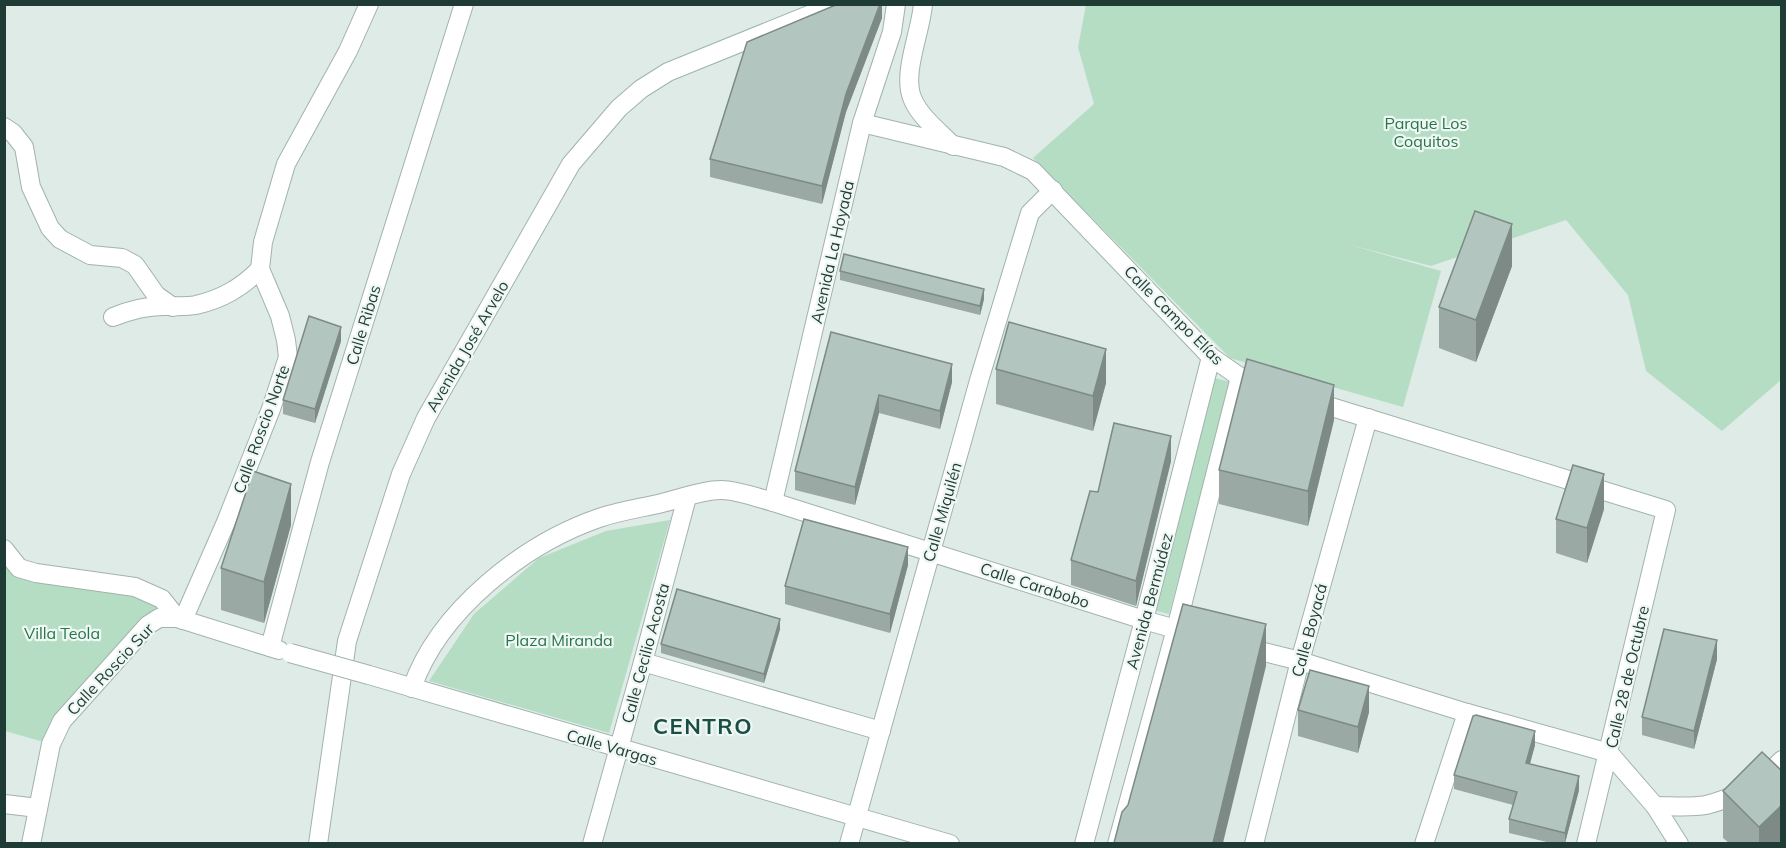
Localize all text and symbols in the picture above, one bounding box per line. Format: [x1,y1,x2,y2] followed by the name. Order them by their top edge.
[1385,113,1467,151] park label: Parque Los Coquitos
[806,179,858,325] street label: Avenida La Hoyada
[1120,261,1228,369] street label: Calle Campo Elías
[421,277,513,415] street label: Avenida José Arvelo
[341,282,385,368] street label: Calle Ribas
[228,362,294,496] street label: Calle Roscio Norte
[918,460,966,564] street label: Calle Miquilén
[1121,531,1177,671] street label: Avenida Bermúdez
[978,558,1092,612] street label: Calle Carabobo
[617,581,673,725] street label: Calle Cecilio Acosta
[1287,581,1331,679] street label: Calle Boyacá
[1601,604,1653,750] street label: Calle 28 de Octubre
[62,619,158,719] street label: Calle Roscio Sur
[24,623,100,643] park label: Villa Teola
[505,630,613,650] park label: Plaza Miranda
[653,712,753,740] district label: CENTRO
[564,724,660,770] street label: Calle Vargas

